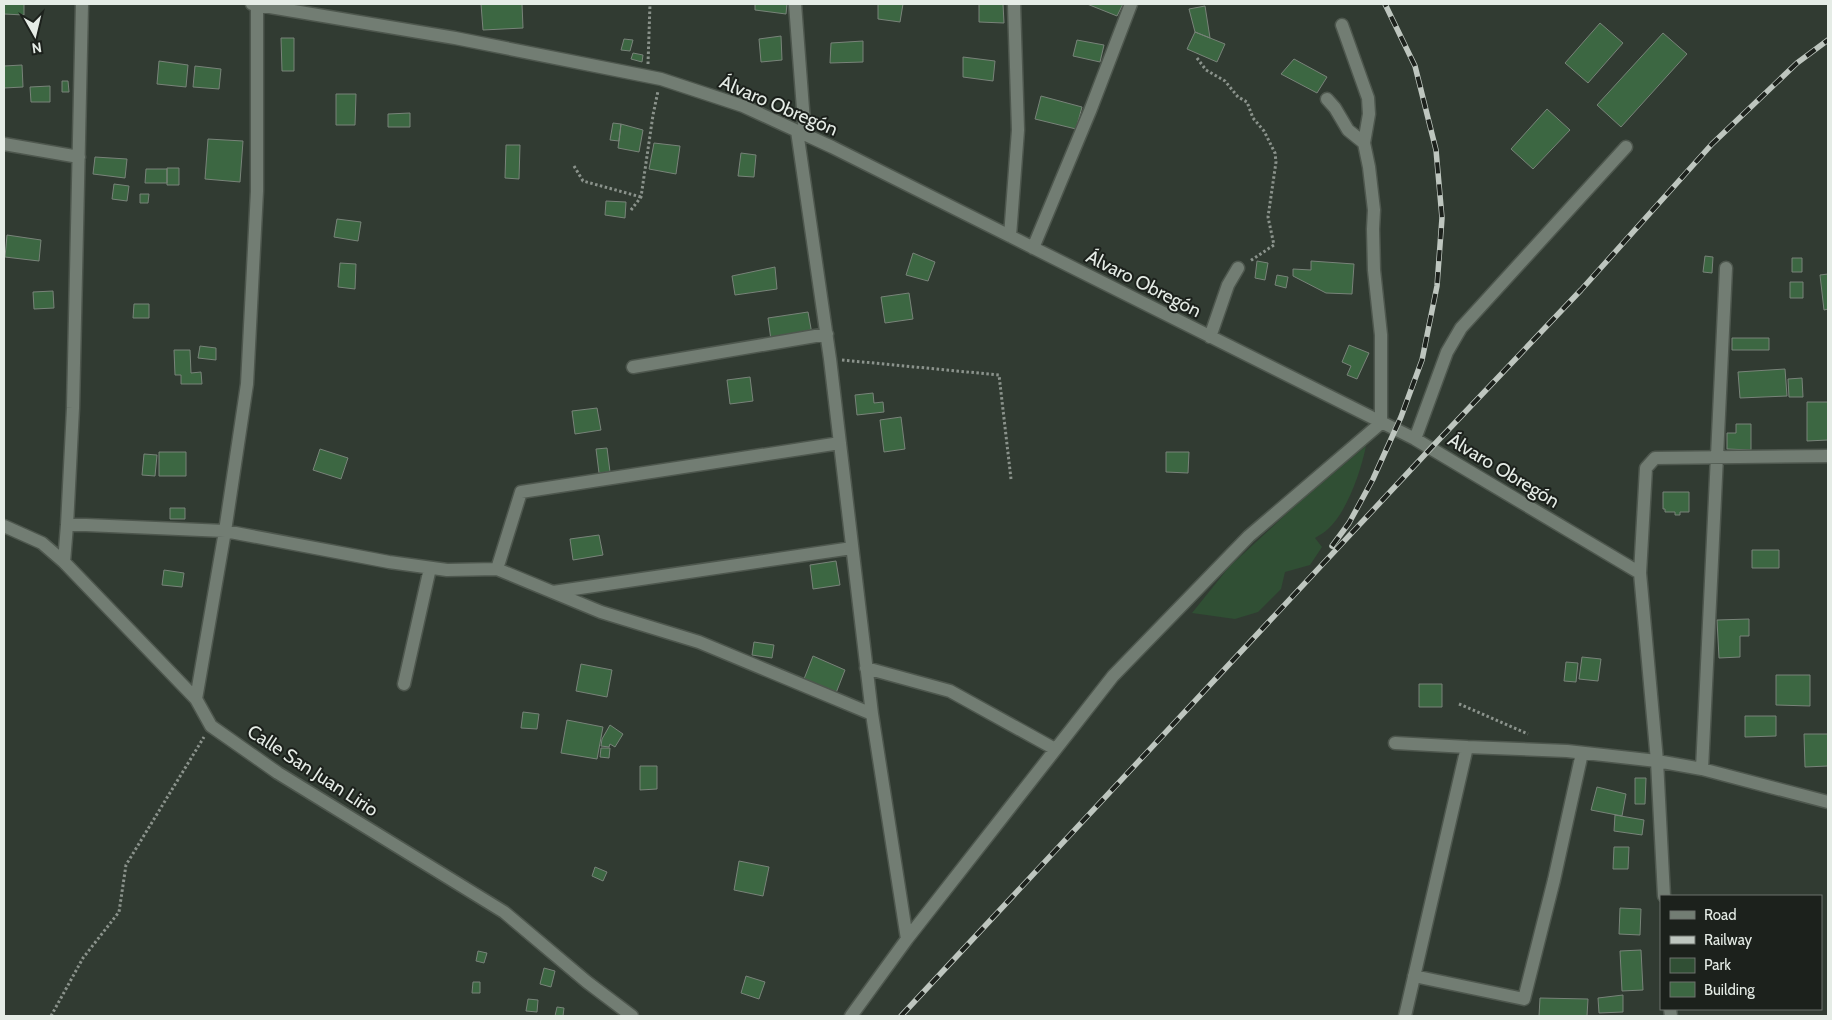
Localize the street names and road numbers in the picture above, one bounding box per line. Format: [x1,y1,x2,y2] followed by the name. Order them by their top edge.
[716,69,842,141] street label: Álvaro Obregón
[1082,244,1206,322] street label: Álvaro Obregón
[1444,427,1564,513] street label: Álvaro Obregón
[243,720,383,821] street label: Calle San Juan Lirio

